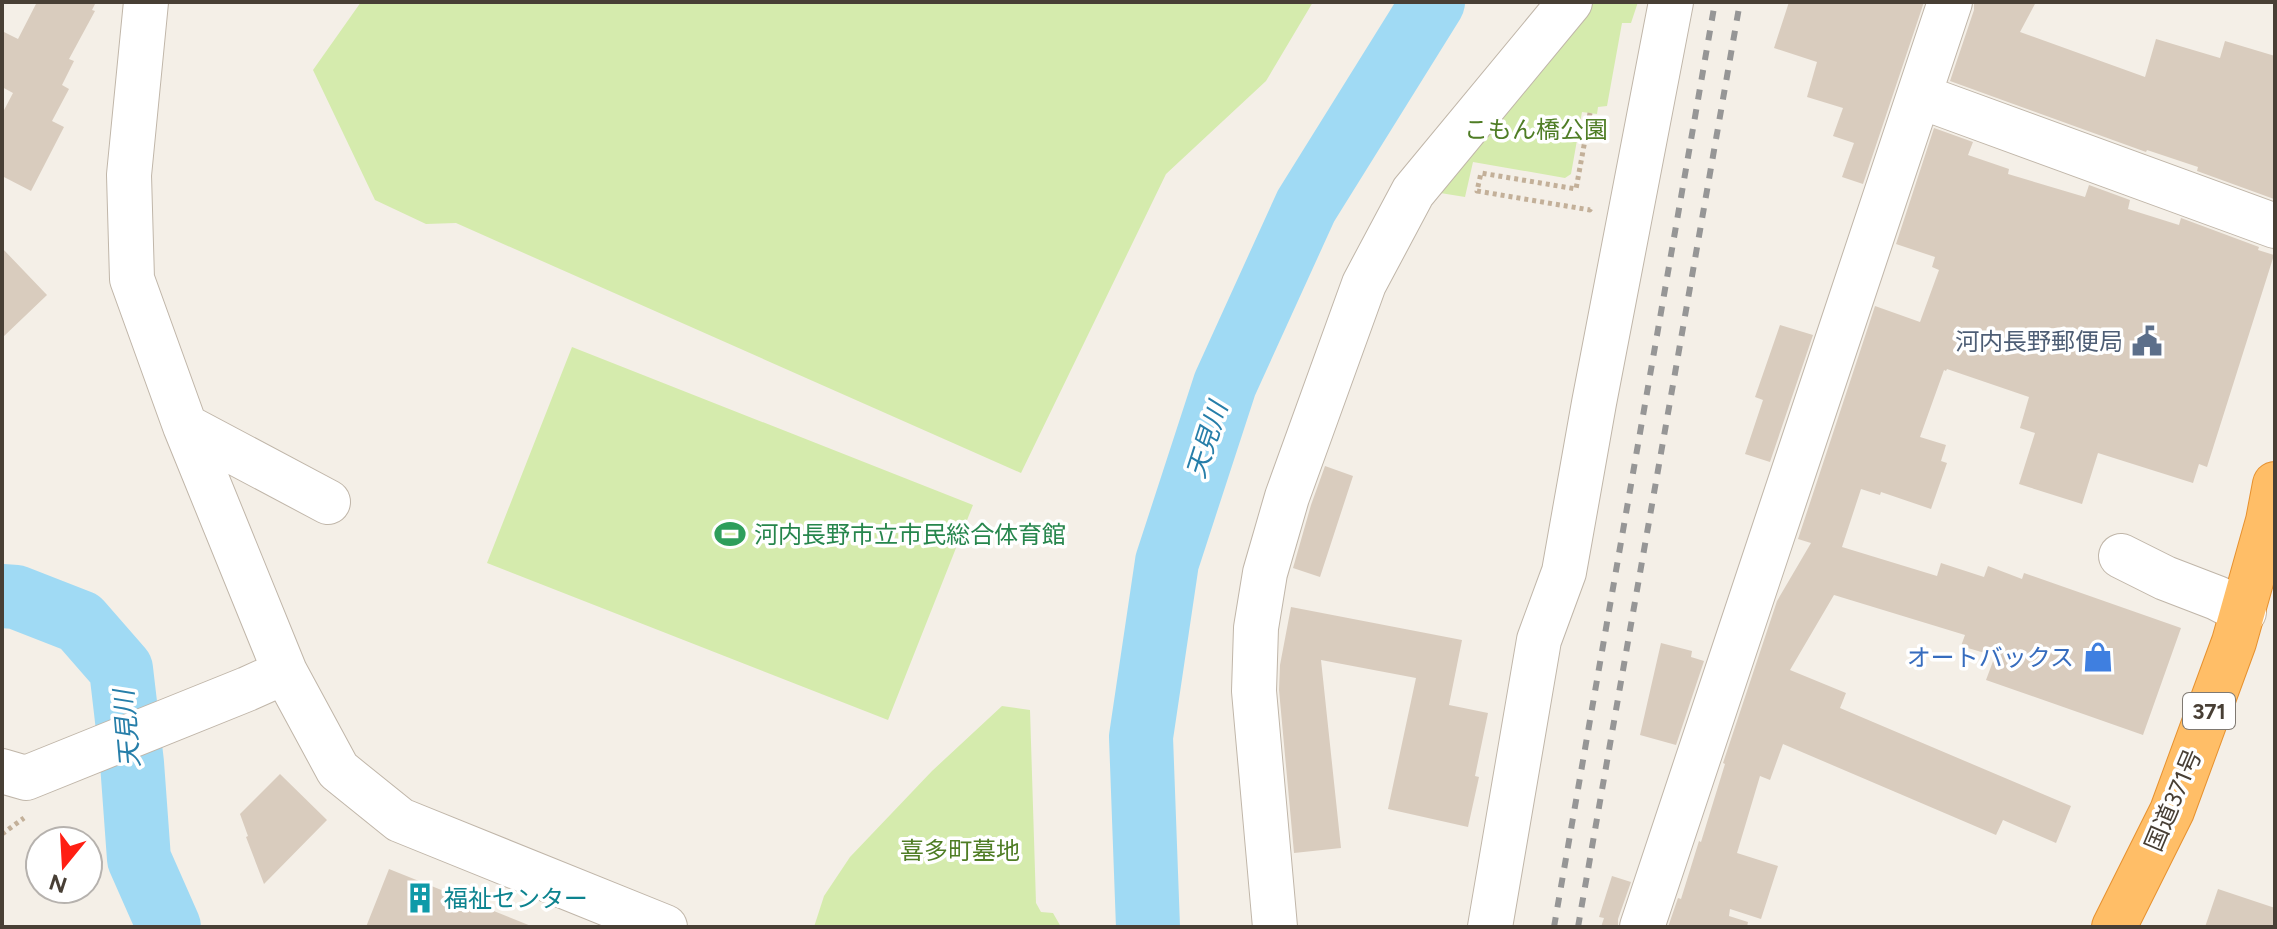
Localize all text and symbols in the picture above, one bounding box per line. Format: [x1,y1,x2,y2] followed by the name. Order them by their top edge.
[1464,115,1608,144] park label: こもん橋公園
[2130,324,2164,358] public building icon: 河内長野郵便局
[1955,327,2123,356] place label: 河内長野郵便局
[1180,395,1235,482] water label: 天見川
[713,517,747,551] sports icon: 河内長野市立市民総合体育館
[754,520,1066,549] place label: 河内長野市立市民総合体育館
[2081,640,2115,674] shop icon: オートバックス
[1907,643,2074,672] place label: オートバックス
[107,686,146,769] water label: 天見川
[2183,693,2235,729] road number: 371
[2139,745,2207,855] street label: 国道371号
[24,825,104,905] north arrow
[900,836,1020,865] park label: 喜多町墓地
[46,868,70,899] text: N
[403,881,437,915] building icon: 福祉センター
[444,884,588,913] place label: 福祉センター

